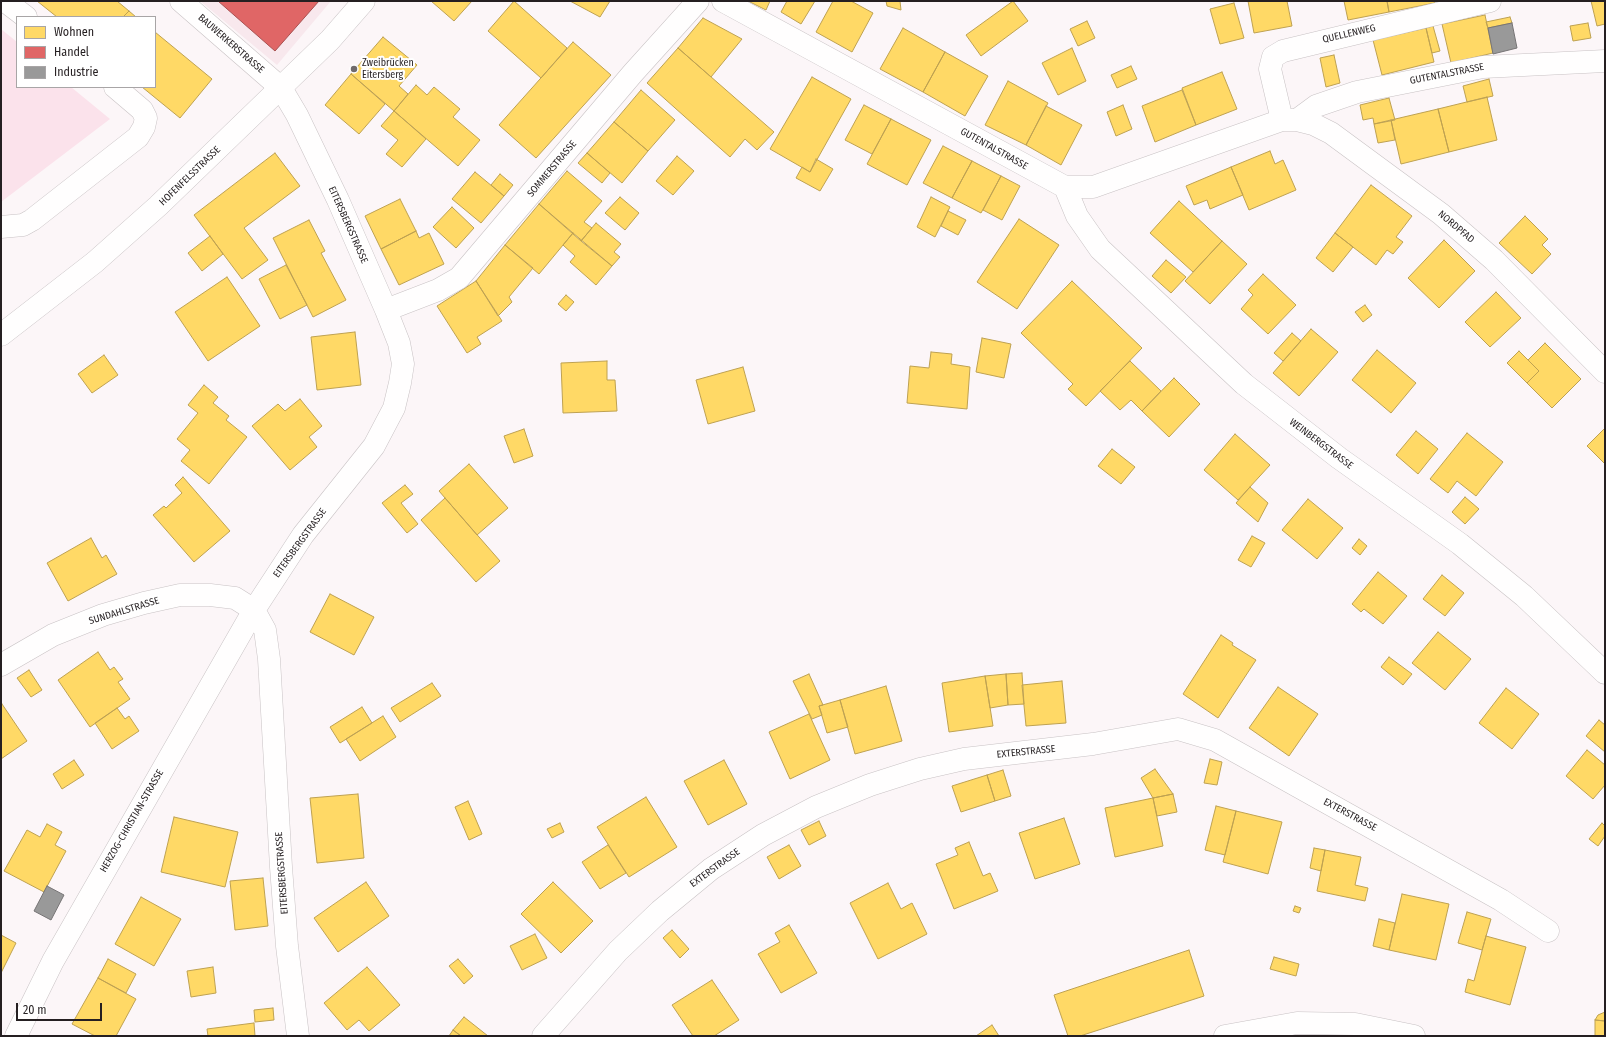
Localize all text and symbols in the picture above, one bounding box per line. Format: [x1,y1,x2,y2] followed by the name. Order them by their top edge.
[195,12,267,76] street label: BAUWERKERSTRASSE
[16,16,156,88] legend
[1321,22,1377,46] street label: QUELLENWEG
[54,25,94,39] text: Wohnen
[54,45,89,59] text: Handel
[362,57,414,80] place label: Zweibrücken Eitersberg
[1409,61,1485,87] street label: GUTENTALSTRASSE
[349,64,359,74] marker: Zweibrücken Eitersberg
[54,65,98,79] text: Industrie
[958,126,1030,172] street label: GUTENTALSTRASSE
[525,138,579,200] street label: SOMMERSTRASSE
[157,144,223,208] street label: HOFENFELSSTRASSE
[326,185,370,265] street label: EITERSBERGSTRASSE
[1435,208,1477,246] street label: NORDPFAD
[1287,416,1355,472] street label: WEINBERGSTRASSE
[271,506,329,580] street label: EITERSBERGSTRASSE
[87,595,161,627] street label: SUNDAHLSTRASSE
[996,743,1056,761] street label: EXTERSTRASSE
[98,767,166,875] street label: HERZOG-CHRISTIAN-STRASSE
[1321,796,1379,834] street label: EXTERSTRASSE
[273,831,291,915] street label: EITERSBERGSTRASSE
[688,846,742,890] street label: EXTERSTRASSE
[18,995,104,1021] scale bar
[23,1003,47,1017] text: 20 m

